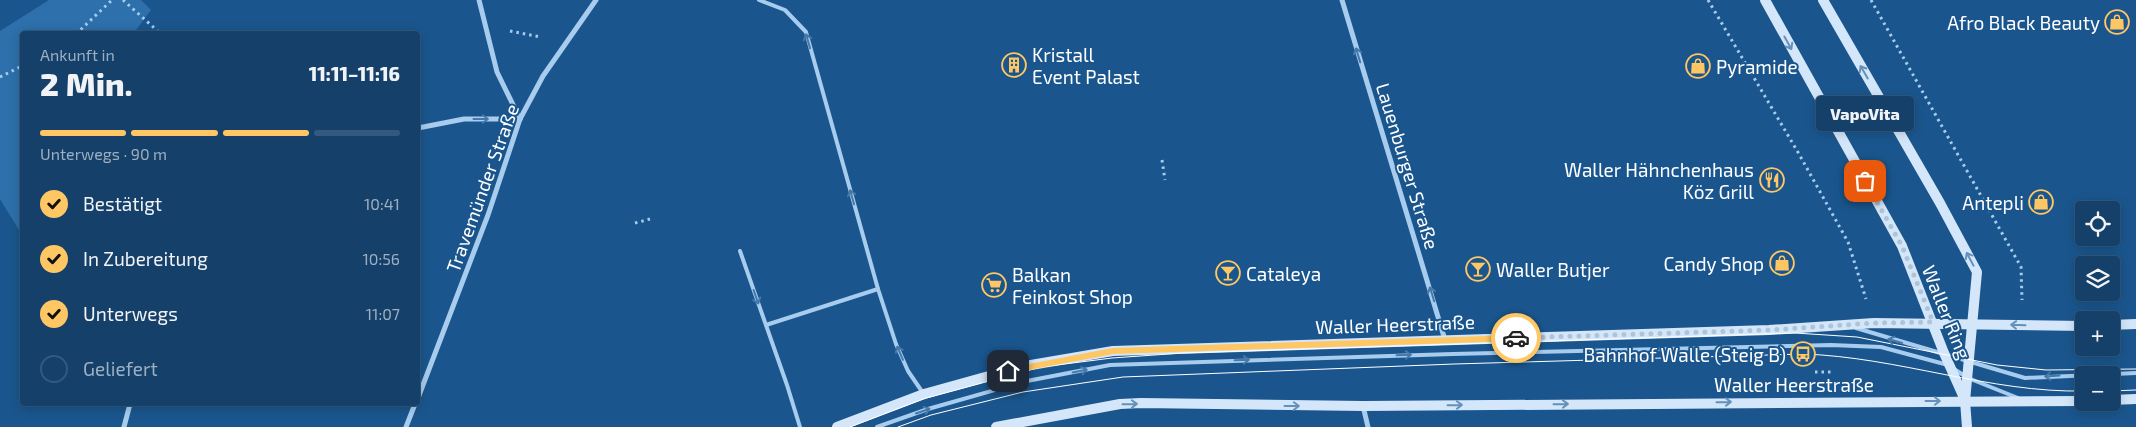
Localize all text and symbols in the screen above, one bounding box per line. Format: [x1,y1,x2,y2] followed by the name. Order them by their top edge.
[2104,9,2130,35] shop icon: Afro Black Beauty
[1947,11,2100,34] place label: Afro Black Beauty
[803,33,813,49] one-way arrow
[1784,35,1794,49] one-way arrow
[1032,43,1140,88] place label: Kristall Event Palast
[40,45,115,64] text: Ankunft in
[1353,47,1363,63] one-way arrow
[1001,52,1027,78] building icon: Kristall Event Palast
[1685,53,1711,79] shop icon: Pyramide
[1716,55,1798,78] place label: Pyramide
[309,62,400,85] text: 11:11–11:16
[40,64,133,102] text: 2 Min.
[1859,65,1869,79] one-way arrow
[1372,80,1444,252] street label: Lauenburger Straße
[1816,96,1914,131] callout: VapoVita
[441,101,523,275] street label: Travemünder Straße
[1830,104,1900,123] text: VapoVita
[472,114,489,124] one-way arrow
[40,144,167,163] text: Unterwegs · 90 m
[1564,158,1754,203] place label: Waller Hähnchenhaus Köz Grill
[1844,160,1886,202] pin
[1759,167,1785,193] restaurant icon: Waller Hähnchenhaus Köz Grill
[1851,167,1879,195] icon: bag
[2028,189,2054,215] shop icon: Antepli
[40,190,68,218] icon: check
[847,190,856,206] one-way arrow
[1962,191,2024,214] place label: Antepli
[83,192,162,215] text: Bestätigt
[364,194,400,213] text: 10:41
[2075,201,2120,411] map controls
[2075,201,2120,246] button: locate
[40,245,68,273] icon: check
[83,247,208,270] text: In Zubereitung
[362,249,400,268] text: 10:56
[1769,250,1795,276] shop icon: Candy Shop
[1663,252,1764,275] place label: Candy Shop
[1965,252,1974,267] one-way arrow
[1465,256,1491,282] bar icon: Waller Butjer
[2075,256,2120,301] button: layers
[1496,258,1610,281] place label: Waller Butjer
[1215,260,1241,286] bar icon: Cataleya
[1246,262,1321,285] place label: Cataleya
[1918,262,1976,363] street label: Waller Ring
[1012,263,1133,308] place label: Balkan Feinkost Shop
[981,272,1007,298] supermarket icon: Balkan Feinkost Shop
[1426,286,1436,302] one-way arrow
[752,289,761,304] one-way arrow
[40,300,68,328] icon: check
[83,302,178,325] text: Unterwegs
[366,304,400,323] text: 11:07
[1315,310,1475,338] street label: Waller Heerstraße
[2075,311,2120,356] button: +
[1491,313,1541,363] courier
[2010,320,2026,330] one-way arrow
[1502,324,1530,352] icon: car
[1888,335,1904,345] one-way arrow
[1790,341,1816,367] bus stop icon: Bahnhof Walle (Steig B)
[1583,343,1786,366] place label: Bahnhof Walle (Steig B)
[894,346,904,361] one-way arrow
[987,350,1029,392] pin
[1396,350,1412,360] one-way arrow
[1234,355,1250,365] one-way arrow
[83,357,158,380] text: Geliefert
[994,357,1022,385] icon: home
[1072,365,1088,375] one-way arrow
[2075,366,2120,411] button: −
[2045,372,2061,381] one-way arrow
[1714,373,1874,396] street label: Waller Heerstraße
[1924,396,1941,406] one-way arrow
[1716,397,1732,407] one-way arrow
[1122,399,1138,409] one-way arrow
[1553,399,1569,409] one-way arrow
[1446,400,1463,410] one-way arrow
[1284,401,1300,411] one-way arrow
[914,406,930,415] one-way arrow

